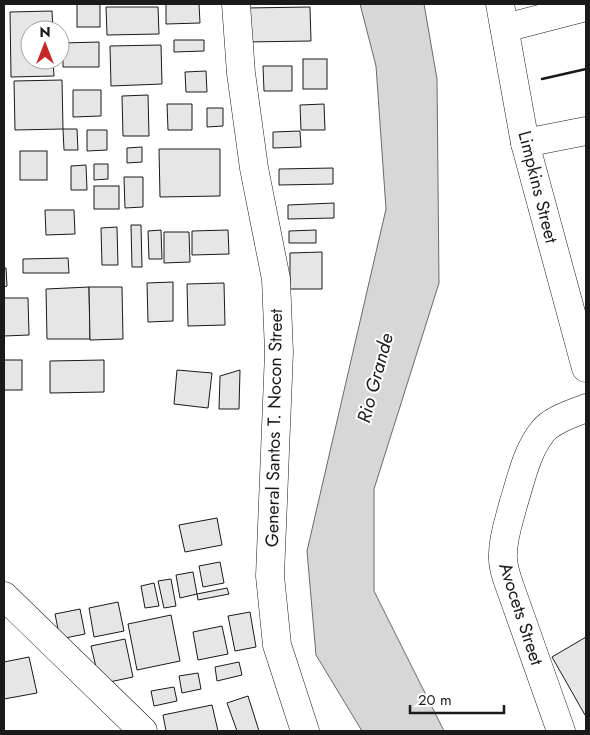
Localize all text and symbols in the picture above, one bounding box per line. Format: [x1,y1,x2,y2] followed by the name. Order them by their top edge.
[20,20,70,70] north arrow
[39,22,51,42] text: N
[512,128,565,246] street label: Limpkins Street
[259,308,289,547] street label: General Santos T. Nocon Street
[350,330,400,426] water label: Rio Grande
[492,559,550,669] street label: Avocets Street
[410,682,504,714] scale bar
[418,689,452,711] text: 20 m

